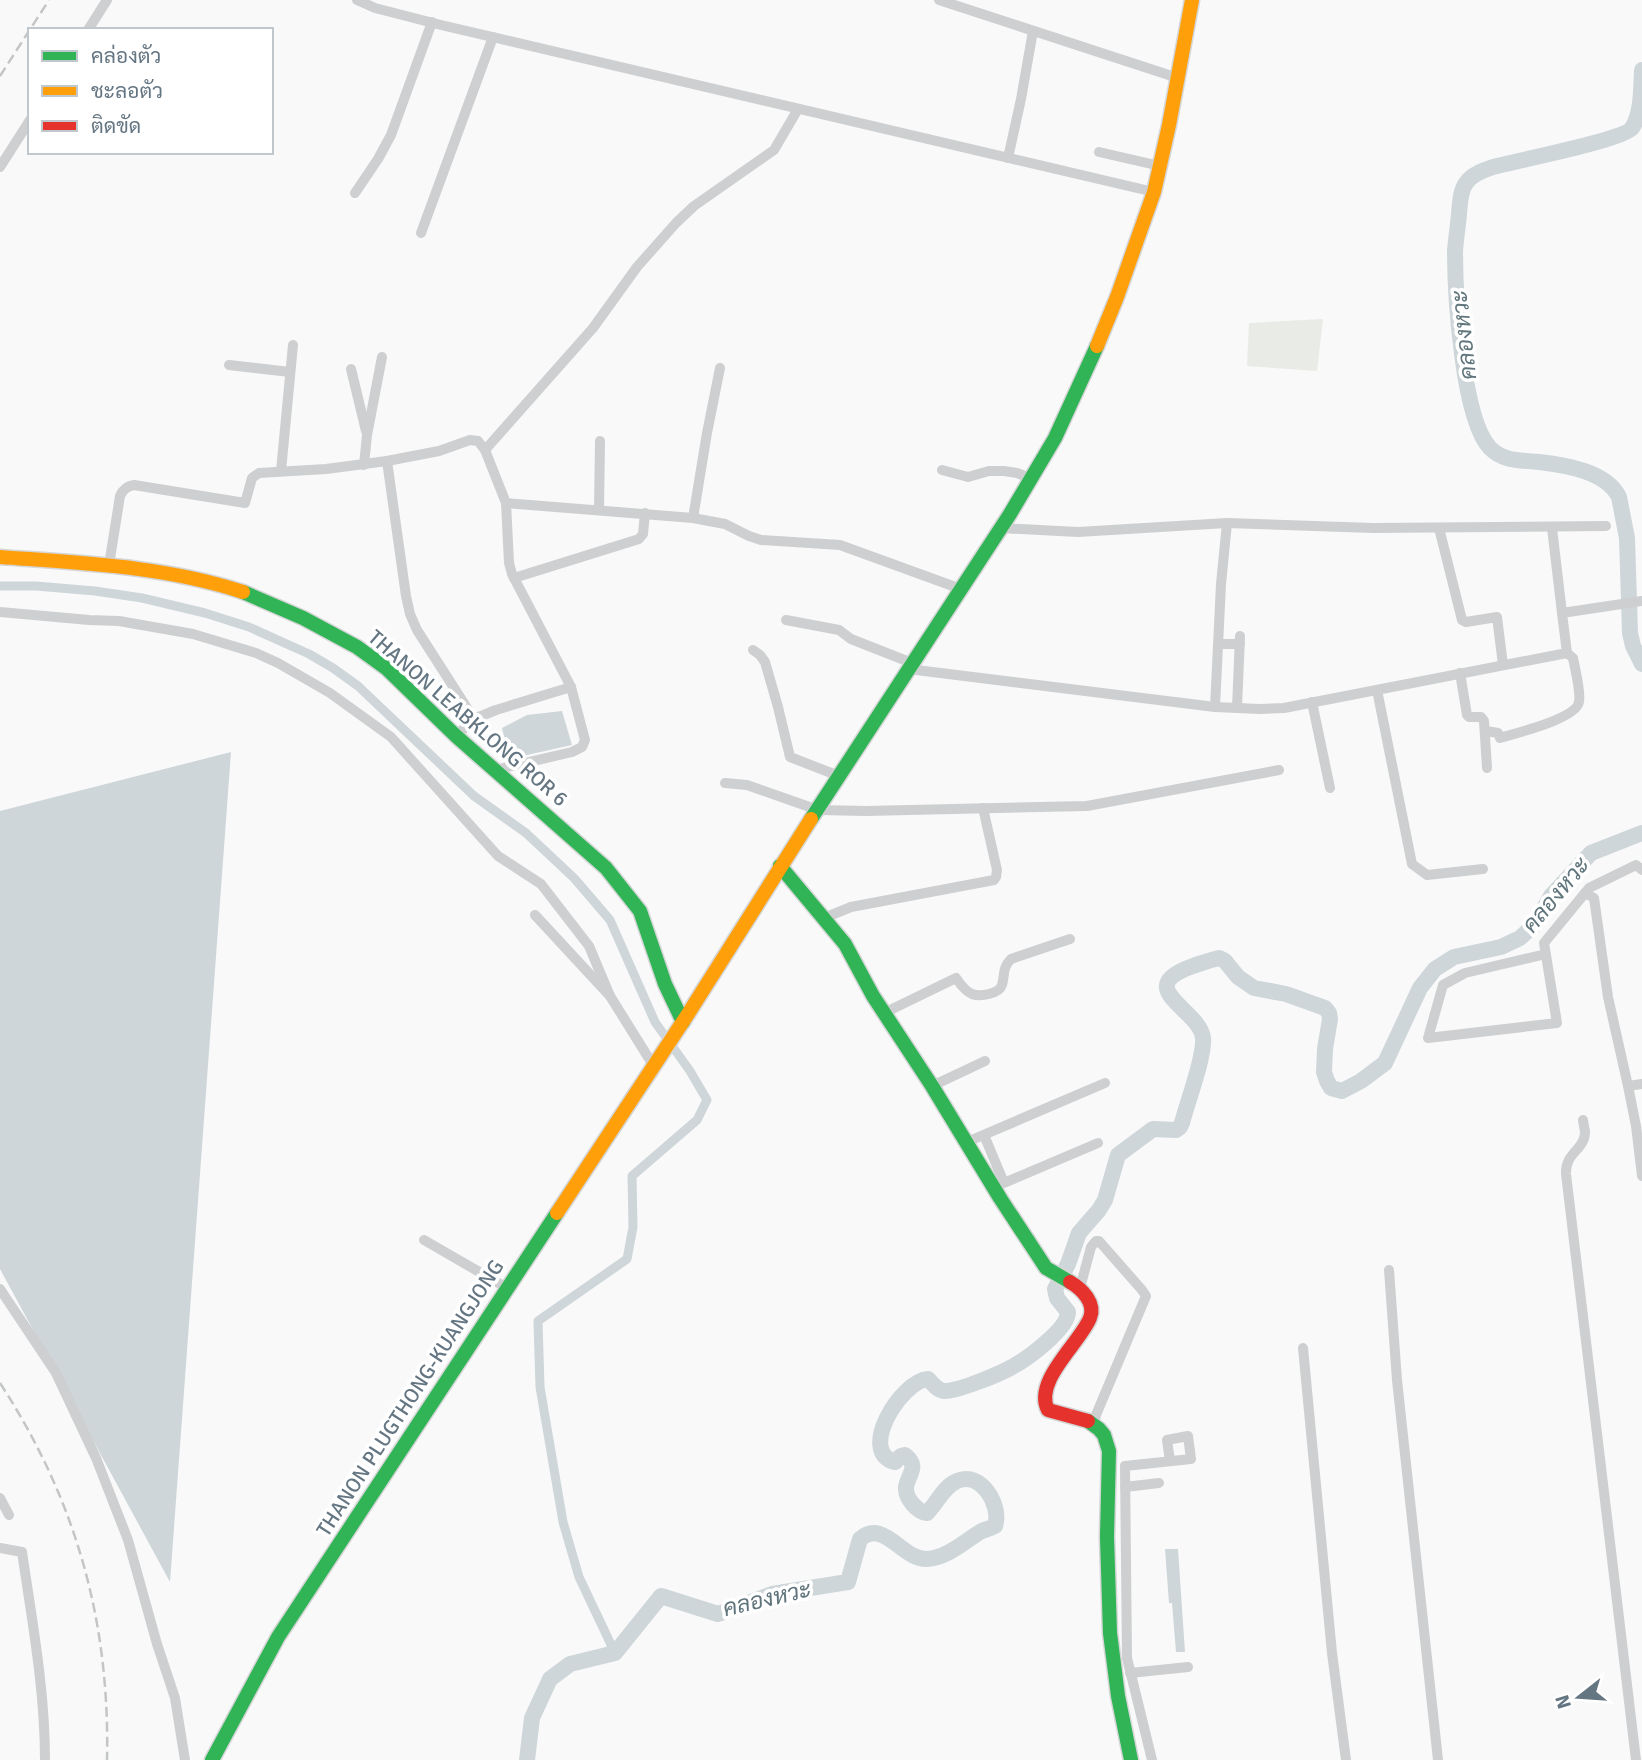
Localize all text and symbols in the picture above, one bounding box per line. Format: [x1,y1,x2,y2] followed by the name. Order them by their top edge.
[28,28,273,154] legend
[91,43,161,69] text: คล่องตัว
[91,78,163,104] text: ชะลอตัว
[91,113,141,139] text: ติดขัด
[1445,288,1483,381] water label: คลองหวะ
[363,624,573,812] street label: THANON LEABKLONG ROR 6
[1516,851,1596,939] water label: คลองหวะ
[311,1255,509,1541] street label: THANON PLUGTHONG-KUANGJONG
[720,1575,815,1623] water label: คลองหวะ
[1544,1662,1614,1732] north arrow
[1550,1692,1577,1712] text: N

